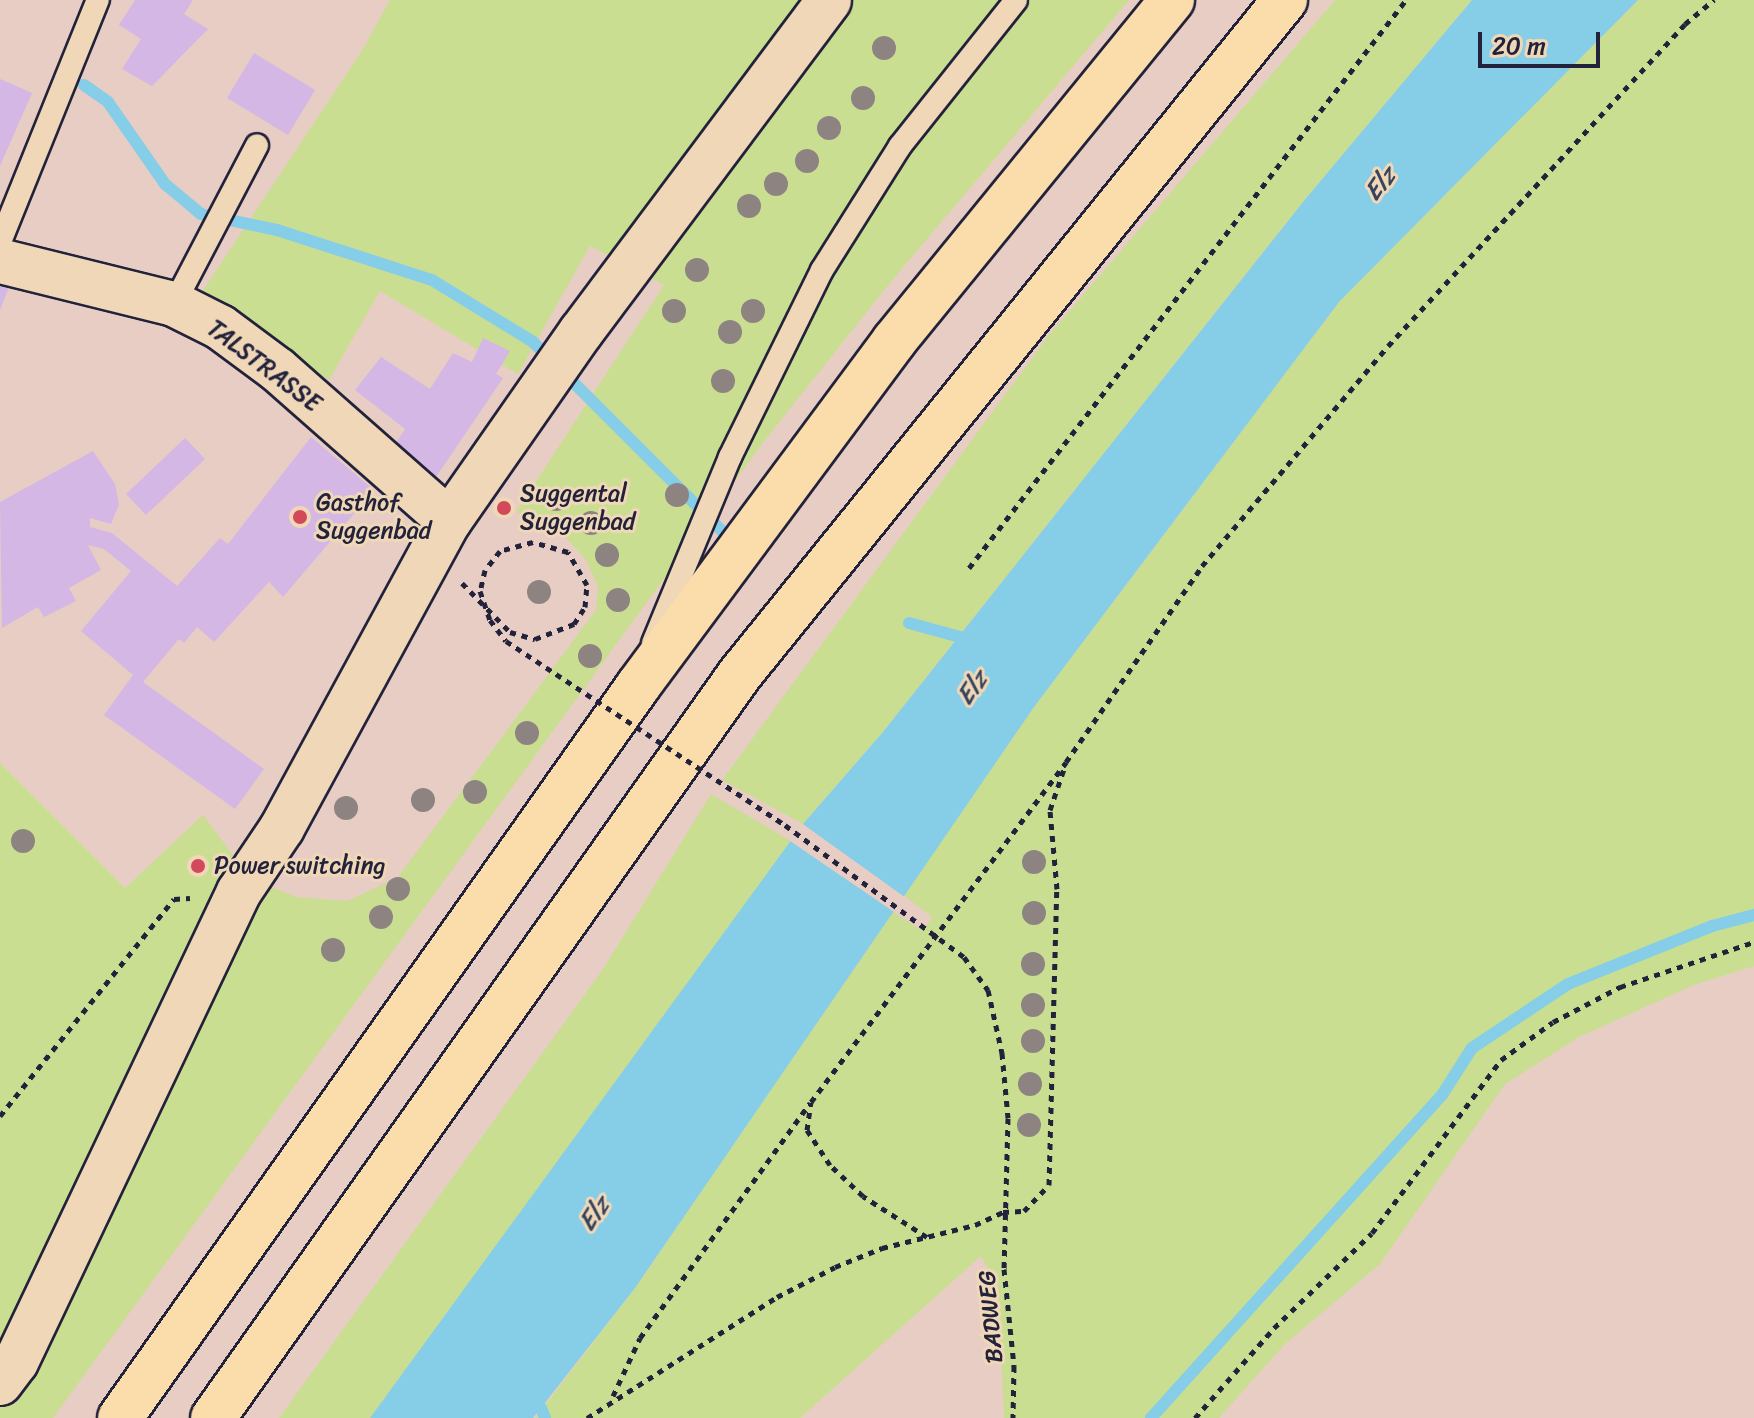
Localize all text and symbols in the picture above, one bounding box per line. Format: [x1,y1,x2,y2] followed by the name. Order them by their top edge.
[1482,16,1604,66] scale bar
[1492,25,1546,67] text: 20 m
[1357,161,1403,207] water label: Elz
[201,314,327,418] street label: TALSTRASSE
[520,480,635,536] place label: Suggental Suggenbad
[316,489,431,545] place label: Gasthof Suggenbad
[495,499,513,517] marker: Suggental Suggenbad
[291,508,309,526] marker: Gasthof Suggenbad
[949,665,995,711] water label: Elz
[214,852,386,880] place label: Power switching
[189,857,207,875] marker: Power switching
[571,1191,617,1237] water label: Elz
[973,1270,1009,1364] street label: BADWEG

